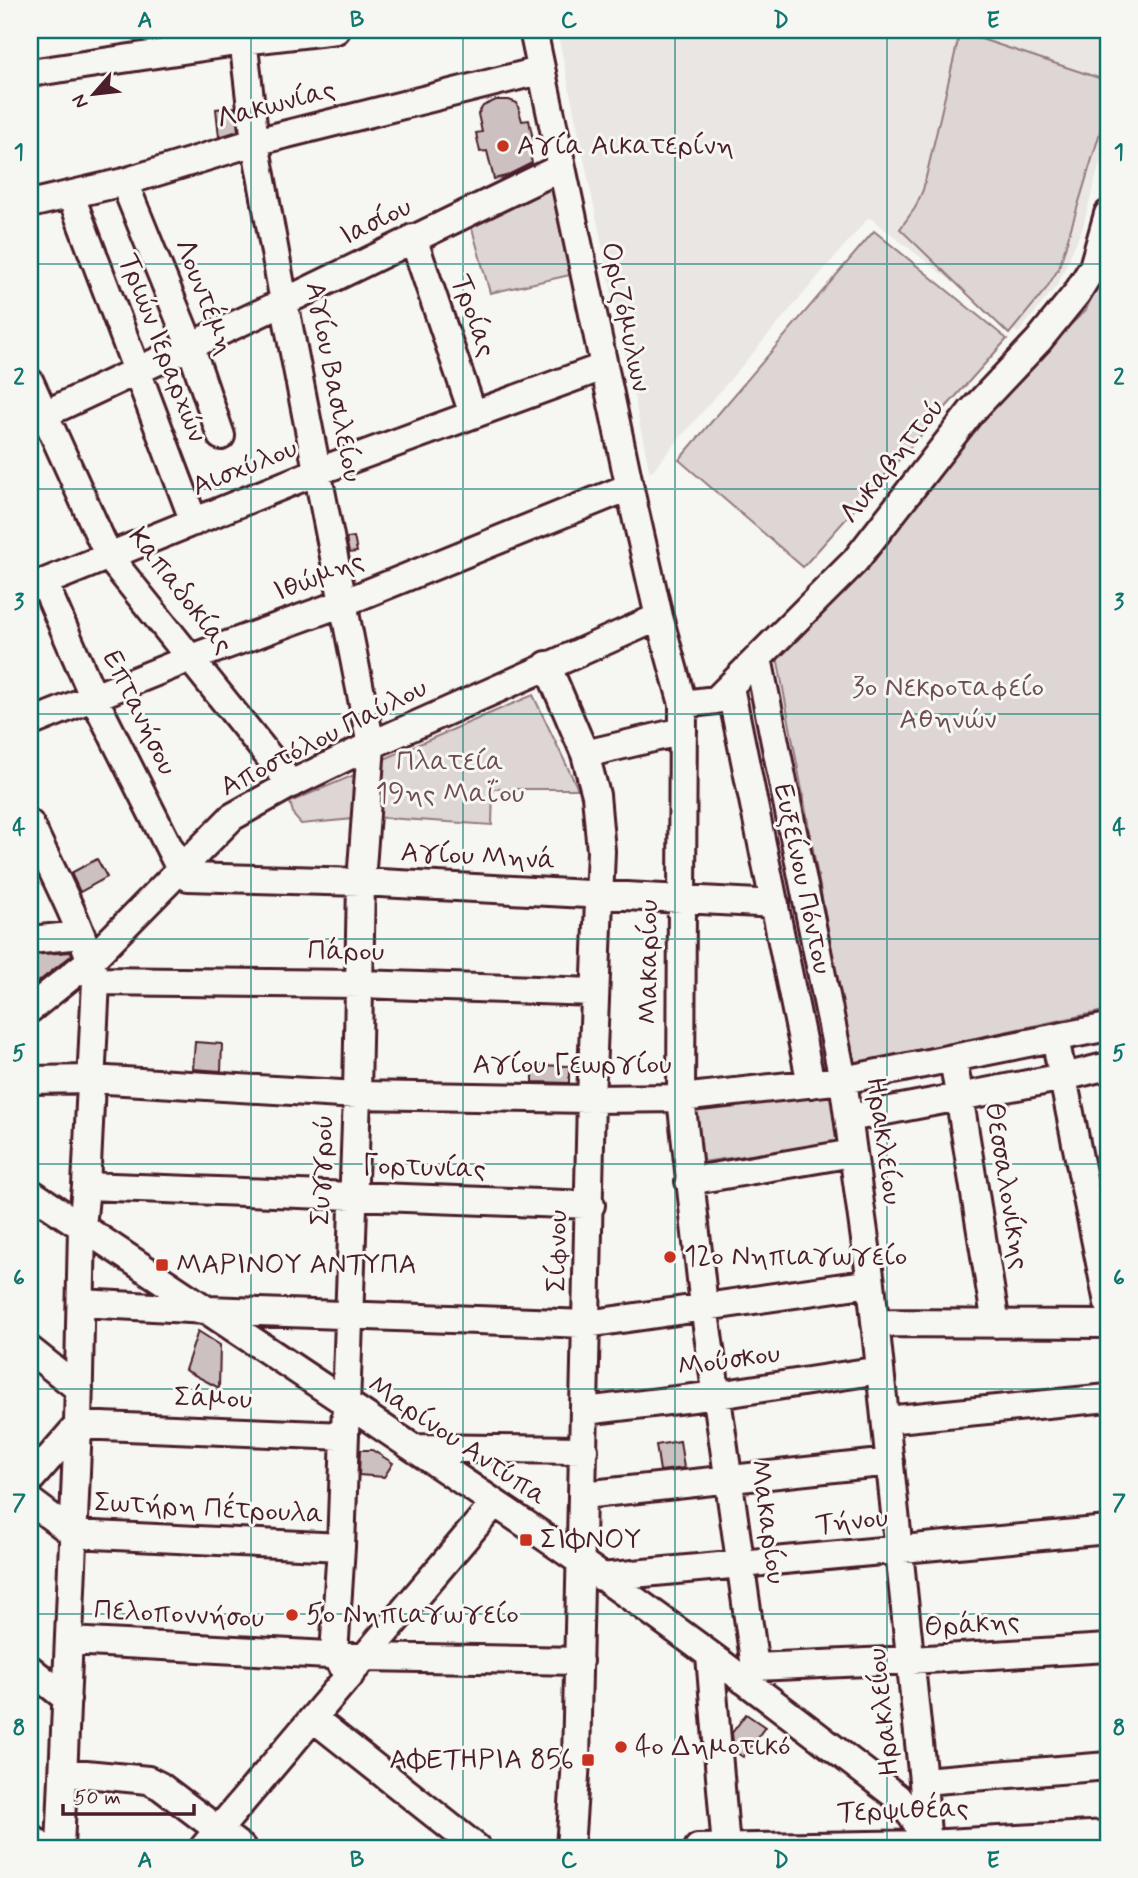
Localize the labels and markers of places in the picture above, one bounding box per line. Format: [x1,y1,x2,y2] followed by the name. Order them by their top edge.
[517,128,734,165] place label: Αγία Αικατερίνη
[495,138,511,154] marker: Αγία Αικατερίνη
[684,1239,907,1276] place label: 12ο Νηπιαγωγείο
[176,1247,417,1284] place label: ΜΑΡΙΝΟΥ ΑΝΤΥΠΑ
[662,1249,678,1265] marker: 12ο Νηπιαγωγείο
[154,1257,170,1273] marker: ΜΑΡΙΝΟΥ ΑΝΤΥΠΑ
[540,1522,641,1559] place label: ΣΙΦΝΟΥ
[518,1532,534,1548] marker: ΣΙΦΝΟΥ
[306,1597,519,1634] place label: 5ο Νηπιαγωγείο
[284,1607,300,1623] marker: 5ο Νηπιαγωγείο
[635,1729,791,1766] place label: 4ο Δημοτικό
[613,1739,629,1755] marker: 4ο Δημοτικό
[389,1742,574,1779] place label: ΑΦΕΤΗΡΙΑ 856
[580,1752,596,1768] marker: ΑΦΕΤΗΡΙΑ 856

